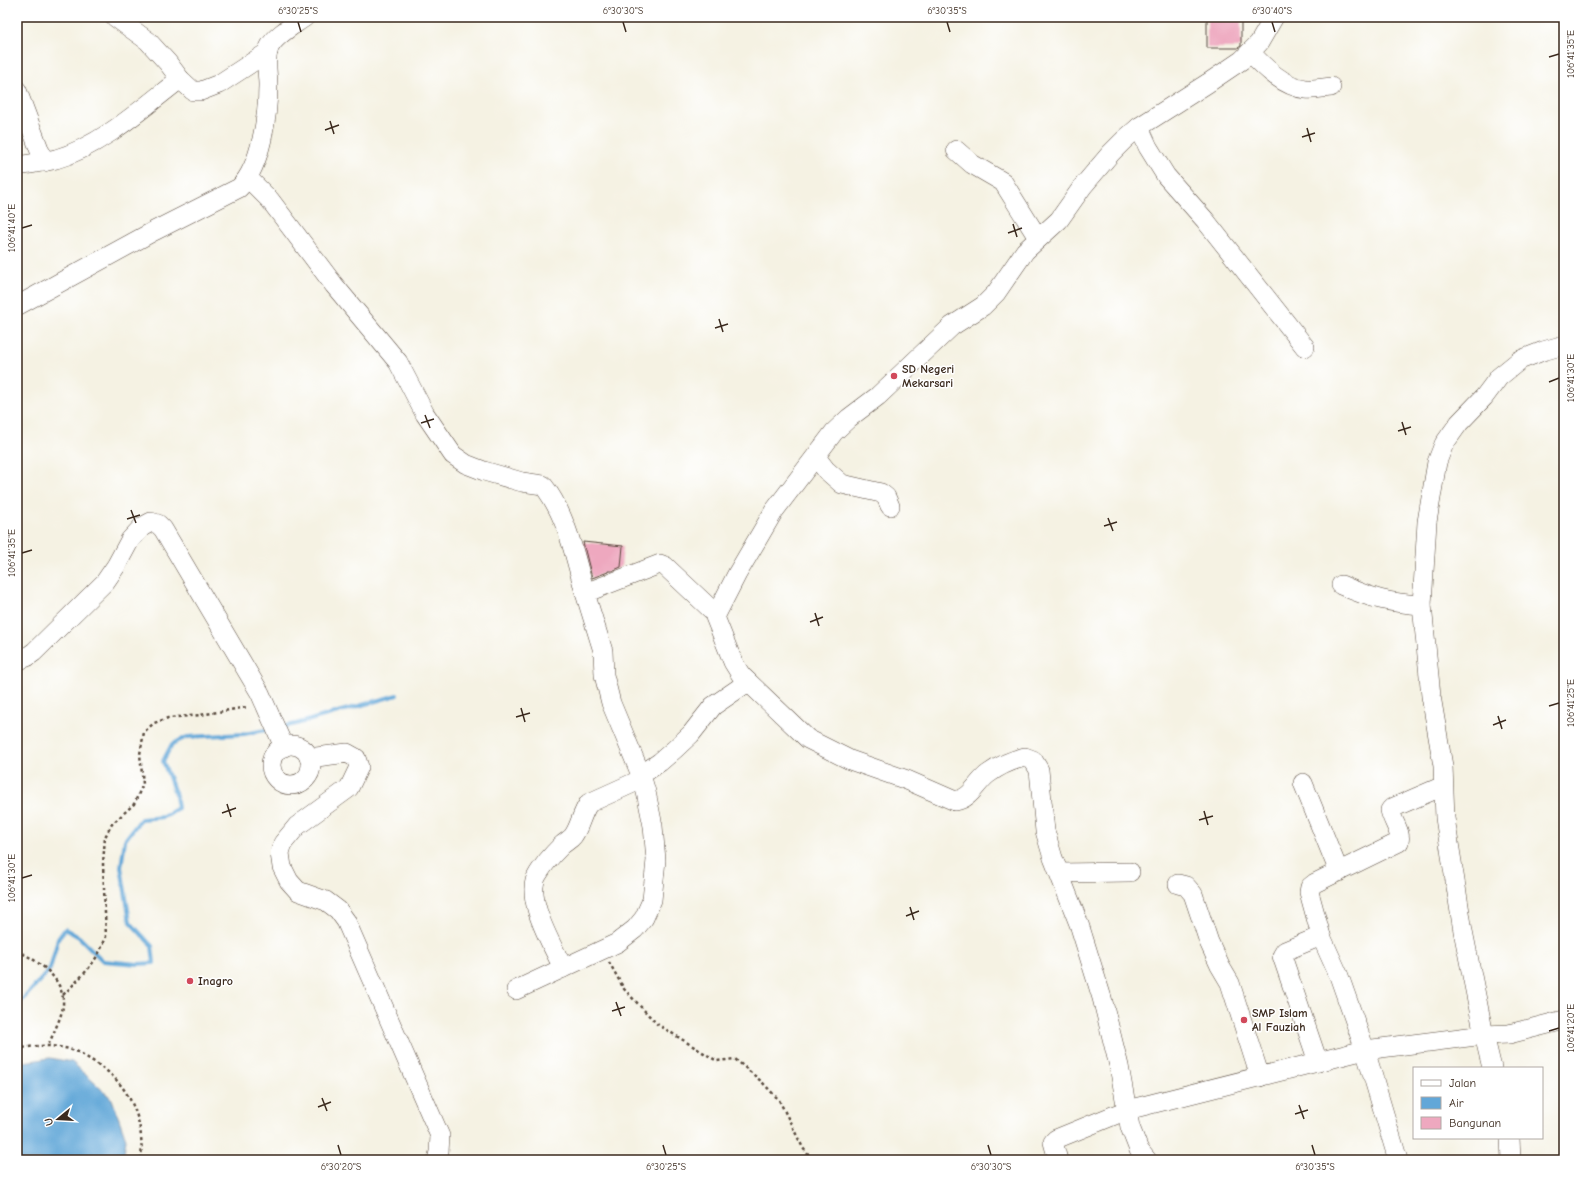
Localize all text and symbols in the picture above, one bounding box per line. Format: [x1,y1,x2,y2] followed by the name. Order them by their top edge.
[278,5,318,17] text: 6°30'25"S
[603,5,644,17] text: 6°30'30"S
[927,5,967,17] text: 6°30'35"S
[1252,5,1293,17] text: 6°30'40"S
[1565,30,1577,78] text: 106°41'35"E
[6,204,18,252] text: 106°41'40"E
[1565,354,1577,402] text: 106°41'30"E
[902,362,954,390] place label: SD Negeri Mekarsari
[889,371,899,381] marker: SD Negeri Mekarsari
[6,529,18,577] text: 106°41'35"E
[1565,679,1577,727] text: 106°41'25"E
[6,854,18,902] text: 106°41'30"E
[198,974,233,988] place label: Inagro
[185,976,195,986] marker: Inagro
[1565,1004,1577,1052] text: 106°41'20"E
[1252,1006,1308,1034] place label: SMP Islam Al Fauziah
[1239,1015,1249,1025] marker: SMP Islam Al Fauziah
[1413,1067,1543,1139] legend
[1449,1076,1476,1090] text: Jalan
[1449,1096,1464,1110] text: Air
[38,1099,78,1139] north arrow
[42,1116,56,1127] text: U
[1449,1116,1501,1130] text: Bangunan
[321,1161,362,1173] text: 6°30'20"S
[646,1161,686,1173] text: 6°30'25"S
[971,1161,1012,1173] text: 6°30'30"S
[1295,1161,1335,1173] text: 6°30'35"S

